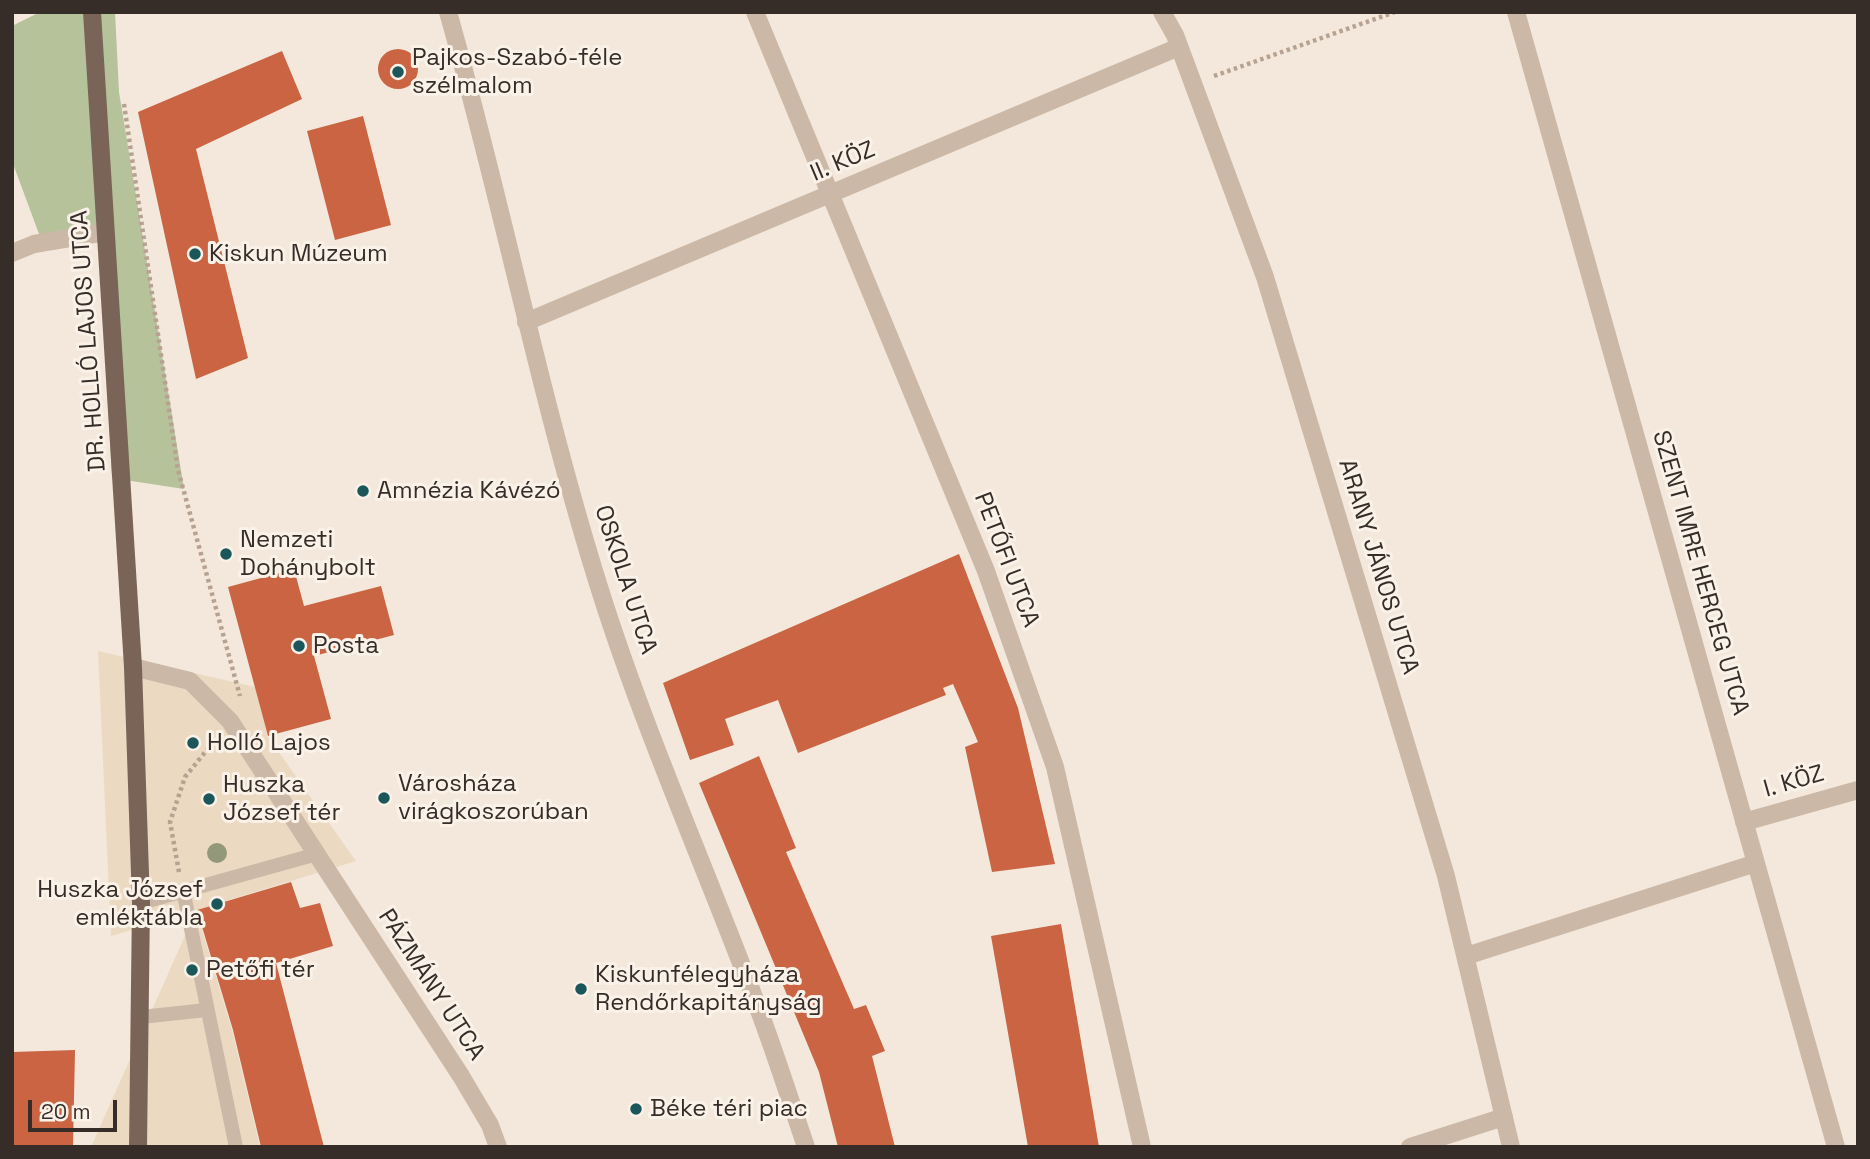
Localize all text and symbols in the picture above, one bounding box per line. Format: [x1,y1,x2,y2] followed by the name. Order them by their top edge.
[412,44,622,100] place label: Pajkos-Szabó-féle szélmalom
[390,64,406,80] marker: Pajkos-Szabó-féle szélmalom
[806,136,880,188] street label: II. KÖZ
[66,209,112,473] street label: DR. HOLLÓ LAJOS UTCA
[209,240,388,268] place label: Kiskun Múzeum
[187,246,203,262] marker: Kiskun Múzeum
[1646,427,1754,719] street label: SZENT IMRE HERCEG UTCA
[1332,456,1424,678] street label: ARANY JÁNOS UTCA
[377,477,560,505] place label: Amnézia Kávézó
[355,483,371,499] marker: Amnézia Kávézó
[967,489,1045,631] street label: PETŐFI UTCA
[587,502,663,658] street label: OSKOLA UTCA
[240,526,376,582] place label: Nemzeti Dohánybolt
[218,546,234,562] marker: Nemzeti Dohánybolt
[313,632,379,660] place label: Posta
[291,638,307,654] marker: Posta
[207,729,331,757] place label: Holló Lajos
[185,735,201,751] marker: Holló Lajos
[1760,760,1828,804] street label: I. KÖZ
[398,770,589,826] place label: Városháza virágkoszorúban
[223,771,341,827] place label: Huszka József tér
[376,790,392,806] marker: Városháza virágkoszorúban
[201,791,217,807] marker: Huszka József tér
[37,876,203,932] place label: Huszka József emléktábla
[209,896,225,912] marker: Huszka József emléktábla
[371,904,491,1066] street label: PÁZMÁNY UTCA
[206,956,315,984] place label: Petőfi tér
[595,961,822,1017] place label: Kiskunfélegyháza Rendőrkapitányság
[184,962,200,978] marker: Petőfi tér
[573,981,589,997] marker: Kiskunfélegyháza Rendőrkapitányság
[32,1086,121,1130] scale bar
[650,1095,808,1123] place label: Béke téri piac
[41,1098,91,1125] text: 20 m
[628,1101,644,1117] marker: Béke téri piac

